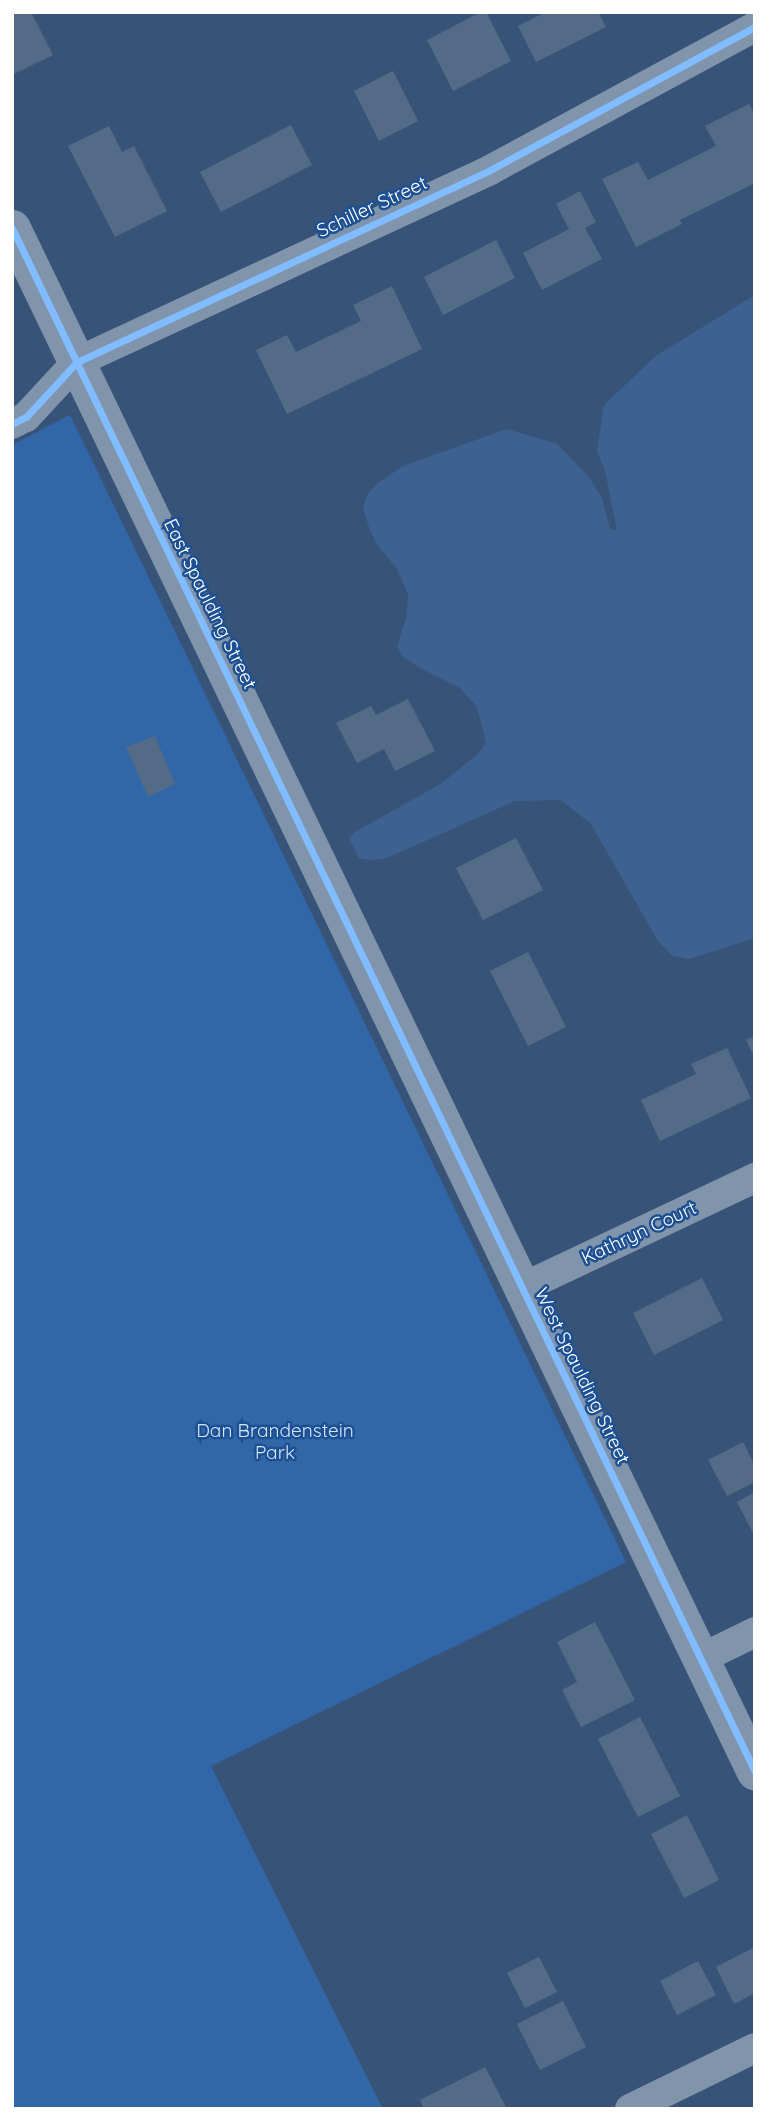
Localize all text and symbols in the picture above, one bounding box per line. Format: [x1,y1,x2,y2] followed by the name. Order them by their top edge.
[313,172,431,242] street label: Schiller Street
[159,515,261,693] street label: East Spaulding Street
[578,1196,700,1270] street label: Kathryn Court
[529,1284,635,1468] street label: West Spaulding Street
[196,1420,354,1464] park label: Dan Brandenstein Park

